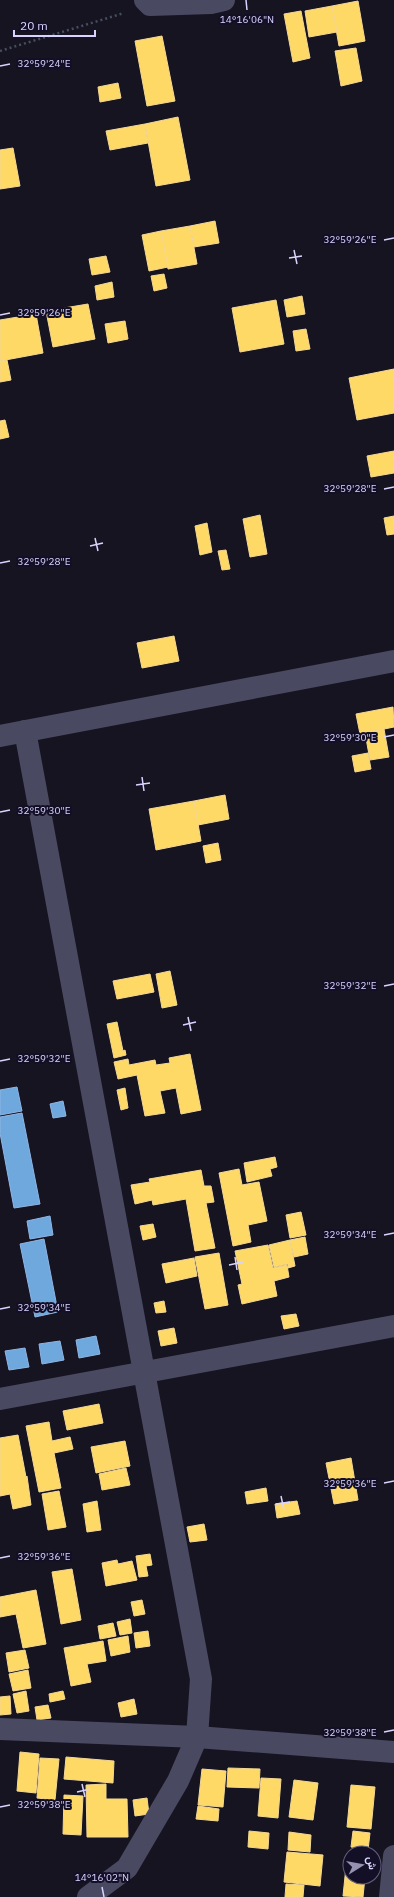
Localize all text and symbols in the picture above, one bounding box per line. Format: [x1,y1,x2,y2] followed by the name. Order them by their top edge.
[14,12,95,38] scale bar
[220,13,274,26] text: 14°16'06"N
[20,18,48,33] text: 20 m
[17,57,71,70] text: 32°59'24"E
[323,233,377,246] text: 32°59'26"E
[17,306,71,319] text: 32°59'26"E
[323,482,377,495] text: 32°59'28"E
[17,555,71,568] text: 32°59'28"E
[323,731,377,744] text: 32°59'30"E
[17,804,71,817] text: 32°59'30"E
[323,979,377,992] text: 32°59'32"E
[17,1052,71,1065] text: 32°59'32"E
[323,1228,377,1241] text: 32°59'34"E
[17,1301,71,1314] text: 32°59'34"E
[323,1477,377,1490] text: 32°59'36"E
[17,1550,71,1563] text: 32°59'36"E
[323,1726,377,1739] text: 32°59'38"E
[17,1798,71,1811] text: 32°59'38"E
[342,1845,382,1885] north arrow
[364,1855,380,1871] text: ش
[75,1871,129,1884] text: 14°16'02"N

